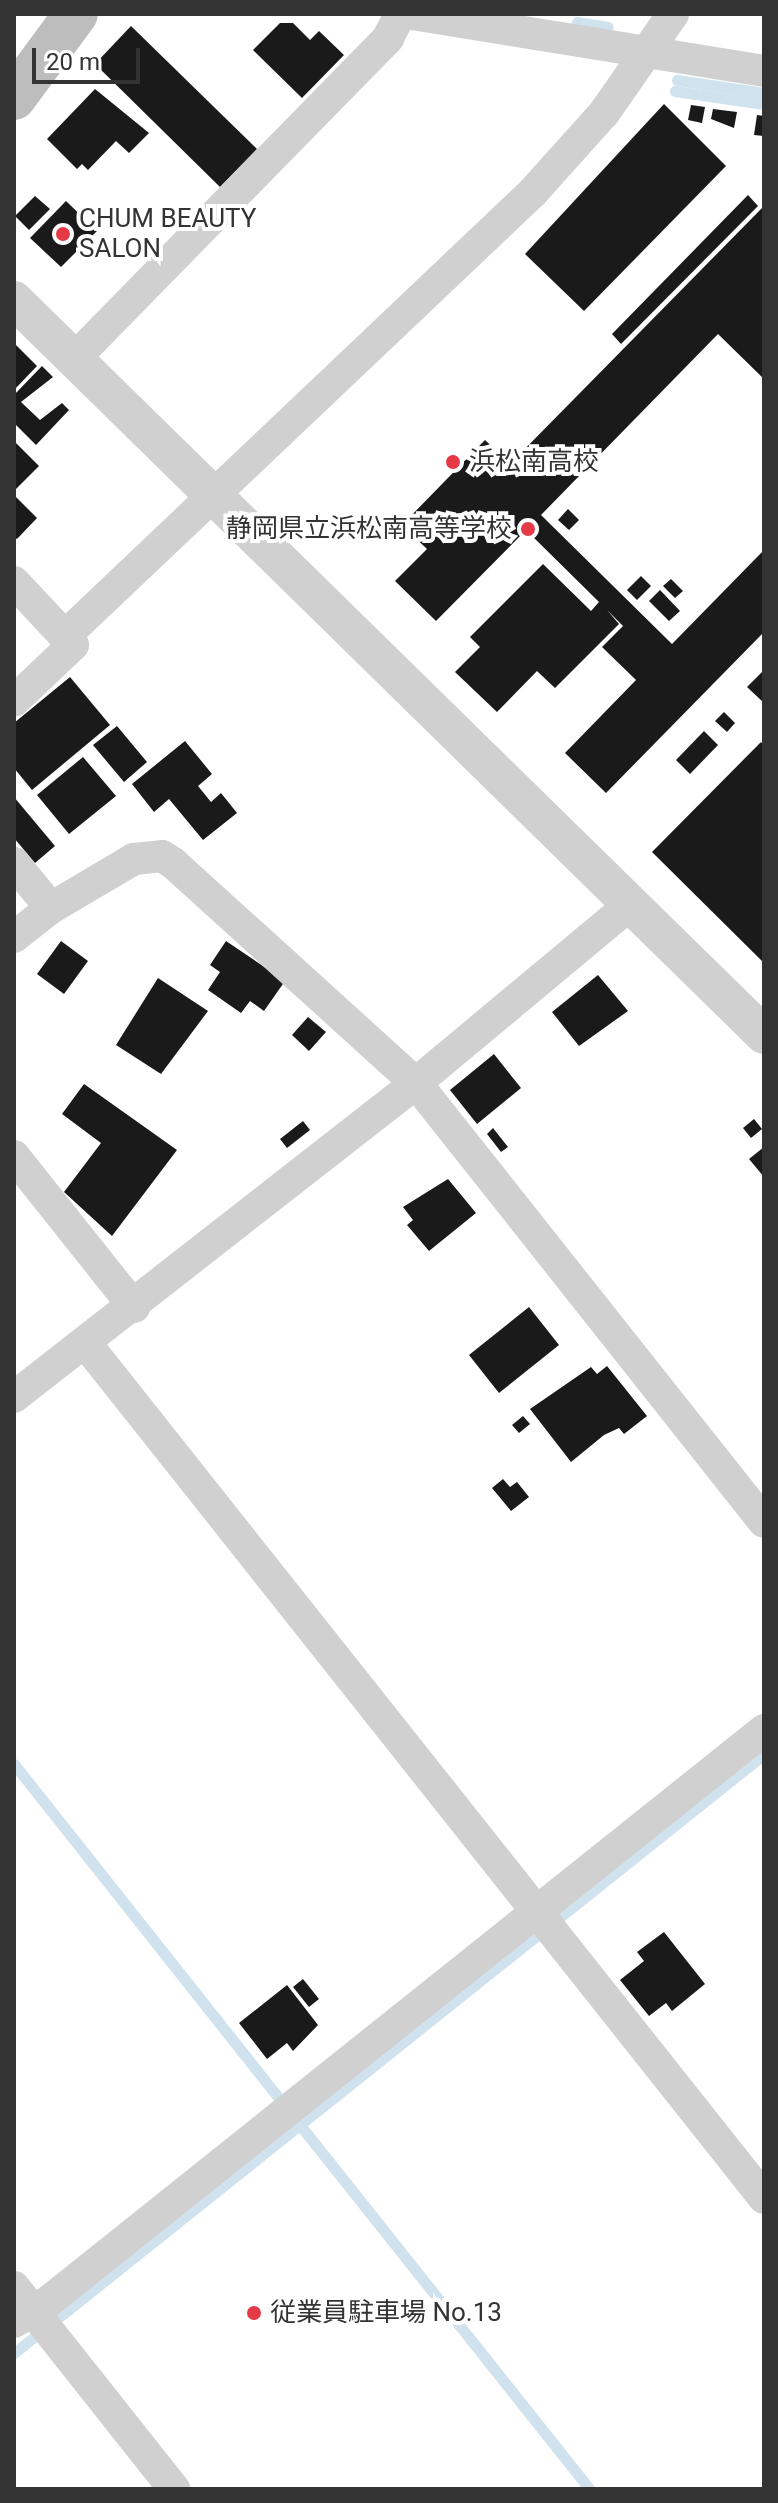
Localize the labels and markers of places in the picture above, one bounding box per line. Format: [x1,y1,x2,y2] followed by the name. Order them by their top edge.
[79,203,256,264] place label: CHUM BEAUTY SALON
[54,225,72,243] marker: CHUM BEAUTY SALON
[469,446,599,478] place label: 浜松南高校
[444,453,462,471] marker: 浜松南高校
[226,513,512,545] place label: 静岡県立浜松南高等学校
[519,520,537,538] marker: 静岡県立浜松南高等学校
[270,2297,502,2329] place label: 従業員駐車場 No.13
[245,2304,263,2322] marker: 従業員駐車場 No.13

